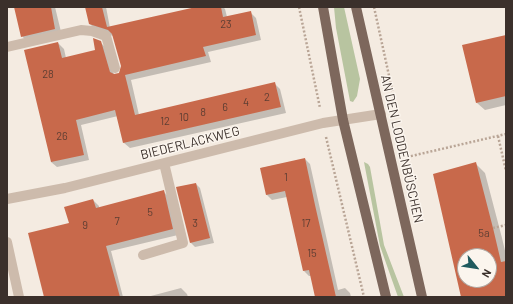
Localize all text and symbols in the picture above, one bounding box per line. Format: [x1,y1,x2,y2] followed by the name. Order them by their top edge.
[220,17,232,31] house number: 23
[42,67,54,81] house number: 28
[377,73,427,225] street label: AN DEN LODDENBÜSCHEN
[264,90,270,104] house number: 2
[243,95,249,109] house number: 4
[222,100,228,114] house number: 6
[200,105,206,119] house number: 8
[179,110,189,124] house number: 10
[160,114,170,128] house number: 12
[139,123,241,163] street label: BIEDERLACKWEG
[56,129,68,143] house number: 26
[284,170,288,184] house number: 1
[147,205,153,219] house number: 5
[114,214,120,228] house number: 7
[192,216,198,230] house number: 3
[301,216,311,230] house number: 17
[82,218,88,232] house number: 9
[478,226,490,240] house number: 5a
[307,246,317,260] house number: 15
[457,248,497,288] north arrow
[480,267,494,280] text: N

